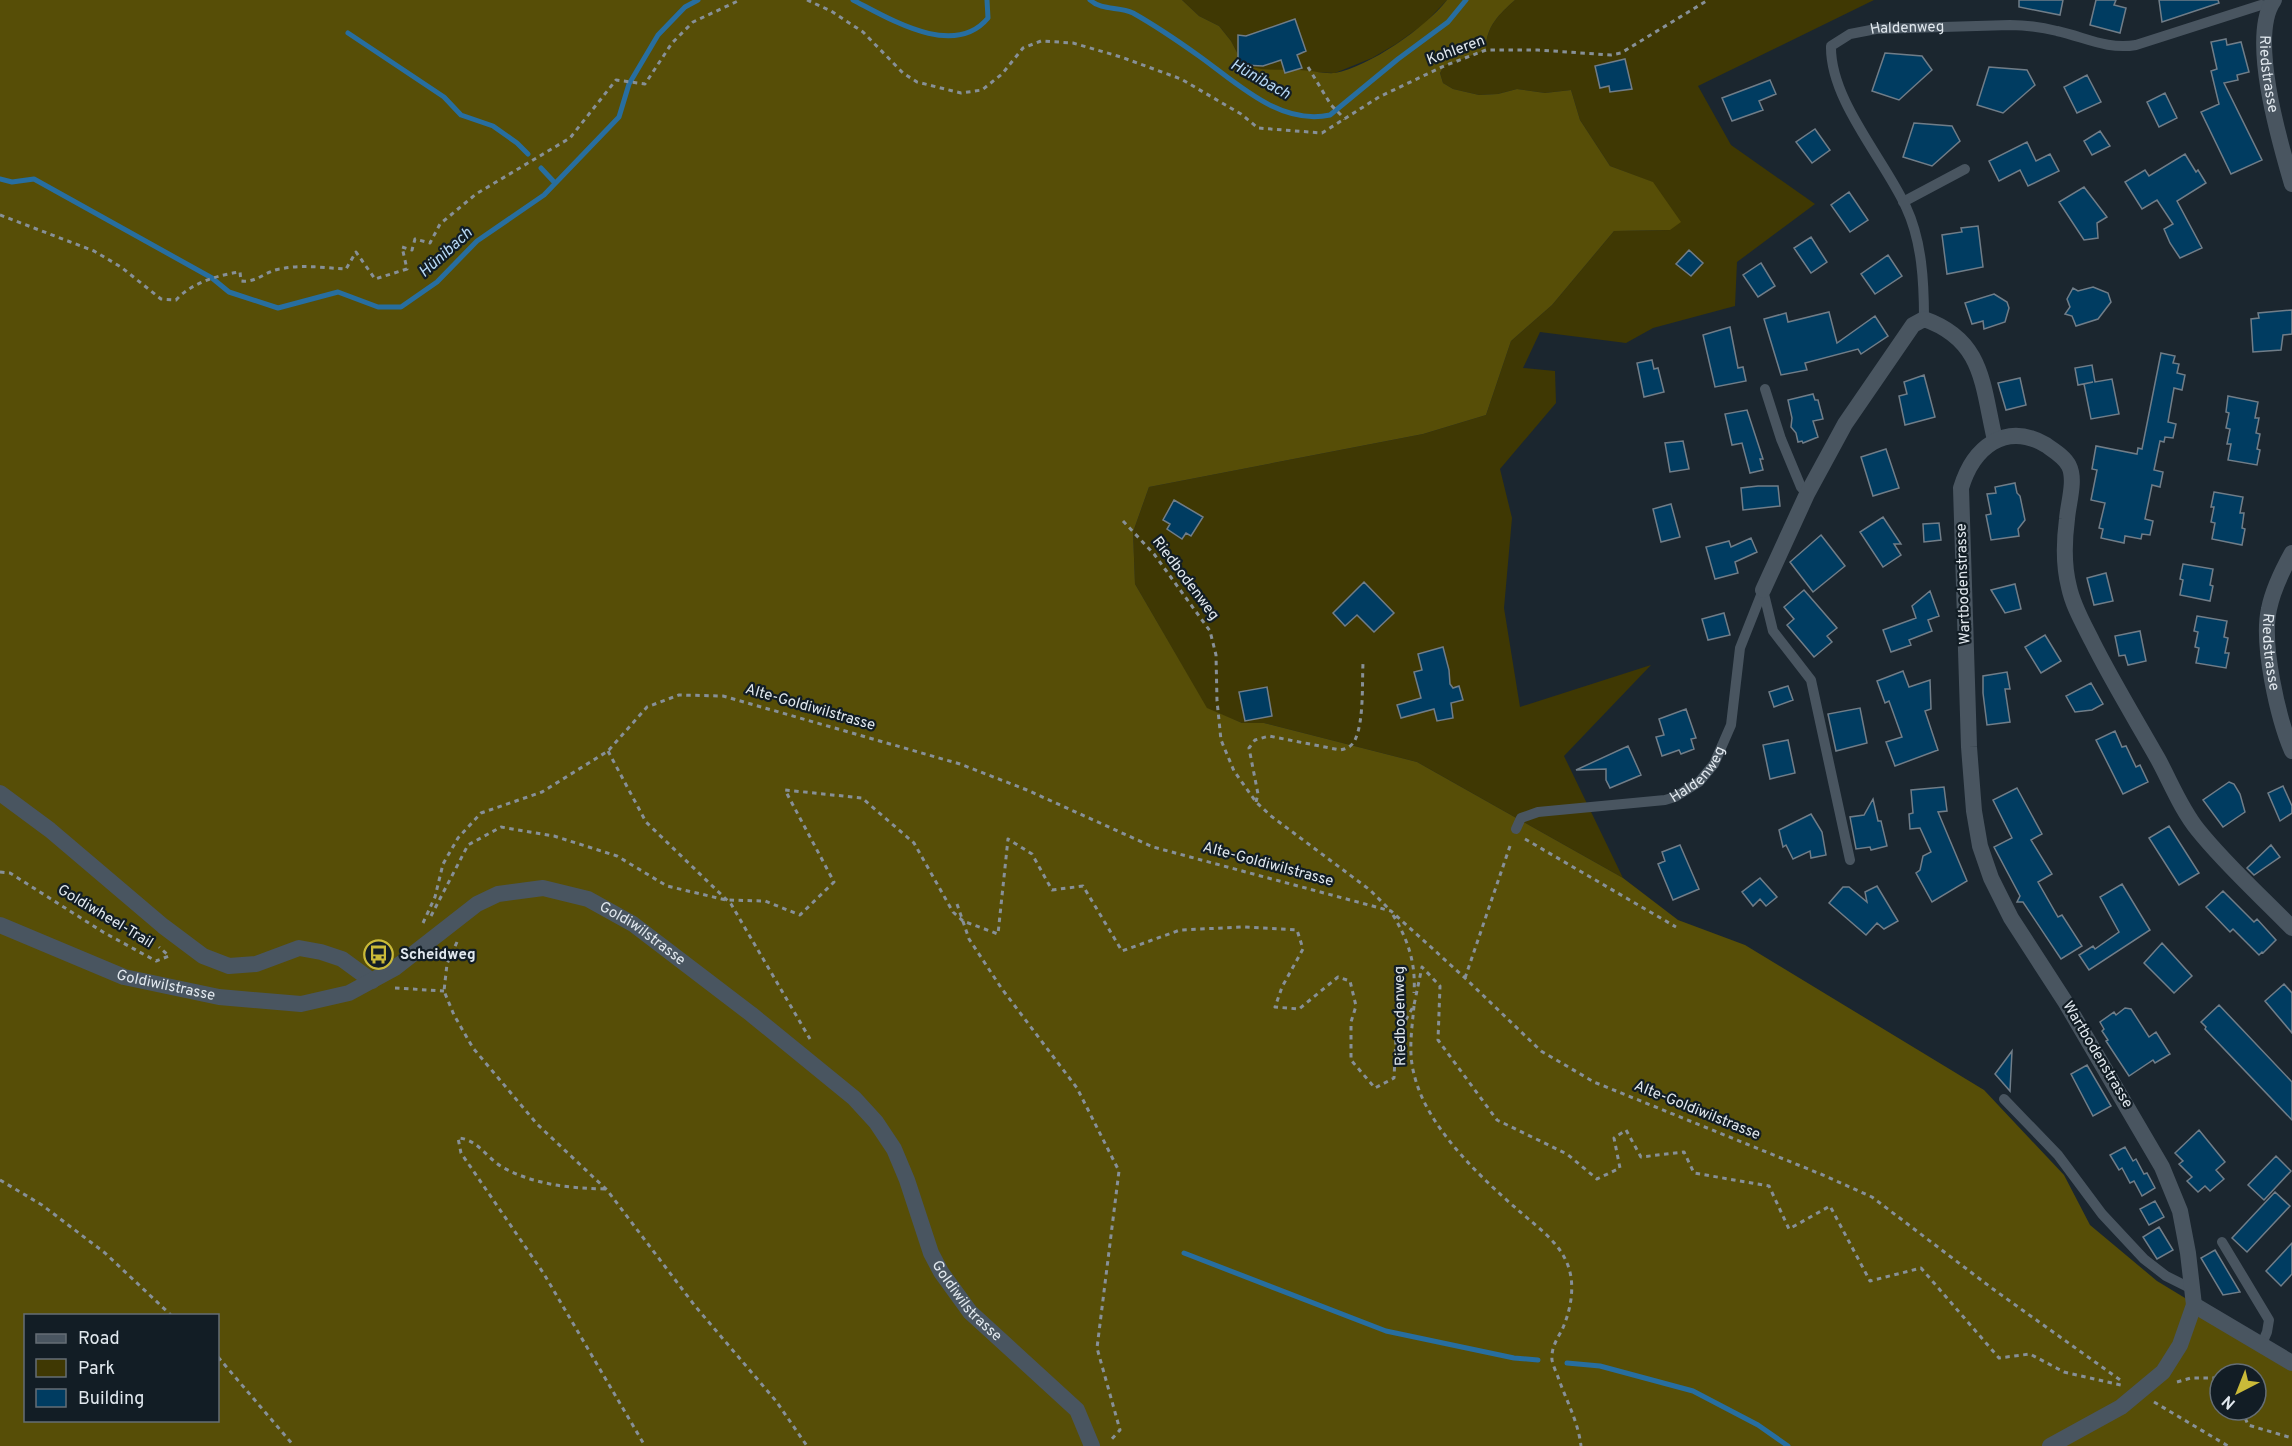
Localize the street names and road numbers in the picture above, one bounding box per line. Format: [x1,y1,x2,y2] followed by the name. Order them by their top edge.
[1868,17,1945,39] street label: Haldenweg
[1424,32,1488,70] street label: Kohleren
[2255,35,2282,115] street label: Riedstrasse
[1952,523,1976,645] street label: Wartbodenstrasse
[1147,533,1223,625] street label: Riedbodenweg
[2257,612,2283,692] street label: Riedstrasse
[743,680,877,736] street label: Alte-Goldiwilstrasse
[1666,743,1730,807] street label: Haldenweg
[1201,838,1335,892] street label: Alte-Goldiwilstrasse
[54,881,156,953] street label: Goldiwheel-Trail
[596,898,689,970] street label: Goldiwilstrasse
[113,965,217,1005] street label: Goldiwilstrasse
[1391,966,1411,1066] street label: Riedbodenweg
[2058,998,2136,1112] street label: Wartbodenstrasse
[1631,1077,1763,1145] street label: Alte-Goldiwilstrasse
[927,1257,1006,1346] street label: Goldiwilstrasse

